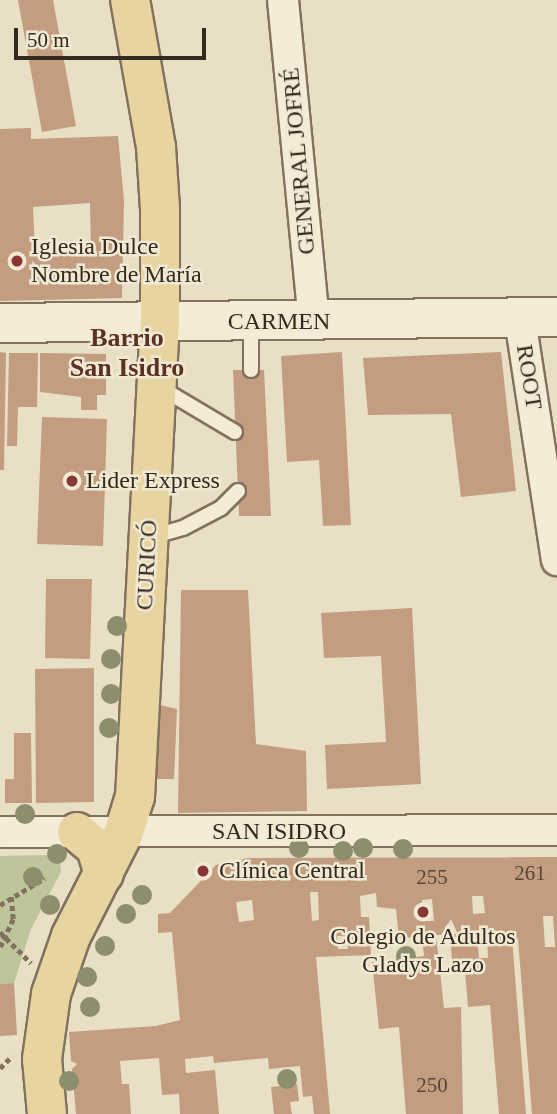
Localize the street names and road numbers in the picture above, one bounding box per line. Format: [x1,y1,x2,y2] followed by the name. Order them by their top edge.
[276,66,322,256] street label: GENERAL JOFRÉ
[228,308,330,336] street label: CARMEN
[510,342,548,412] street label: ROOT
[130,519,164,611] street label: CURICÓ
[212,818,346,846] street label: SAN ISIDRO

